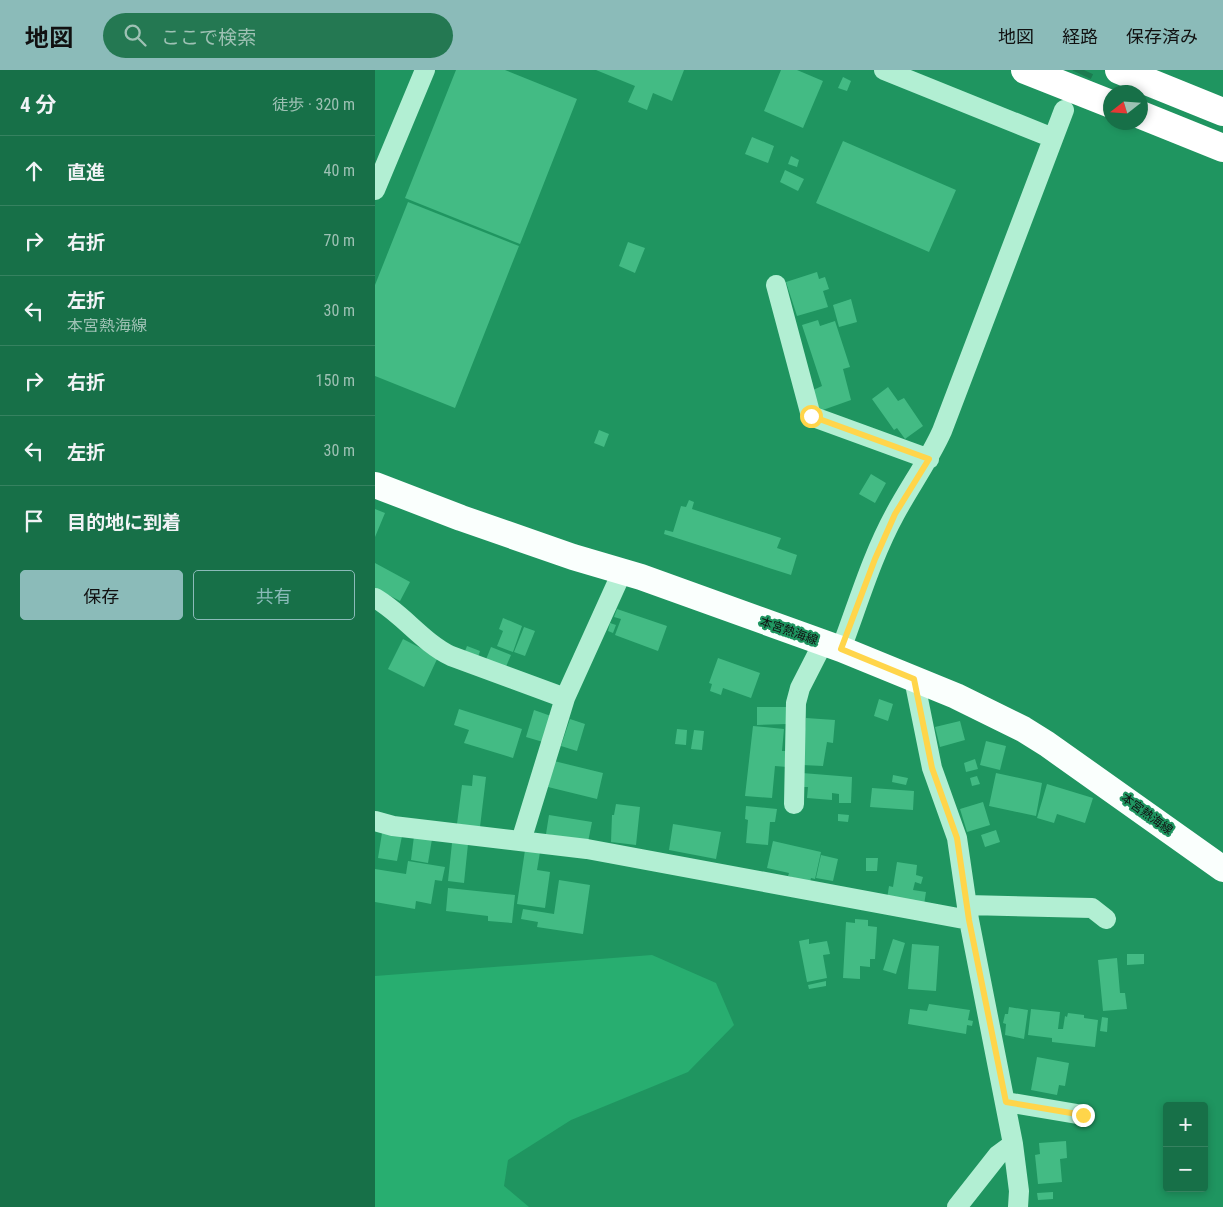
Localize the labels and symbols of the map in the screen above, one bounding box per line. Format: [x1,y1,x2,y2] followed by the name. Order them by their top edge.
[1103,85,1148,130] north arrow
[800,405,823,428] route start
[758,615,820,647] street label: 本宮熱海線
[1119,791,1175,837] street label: 本宮熱海線
[1072,1104,1095,1127] route end

